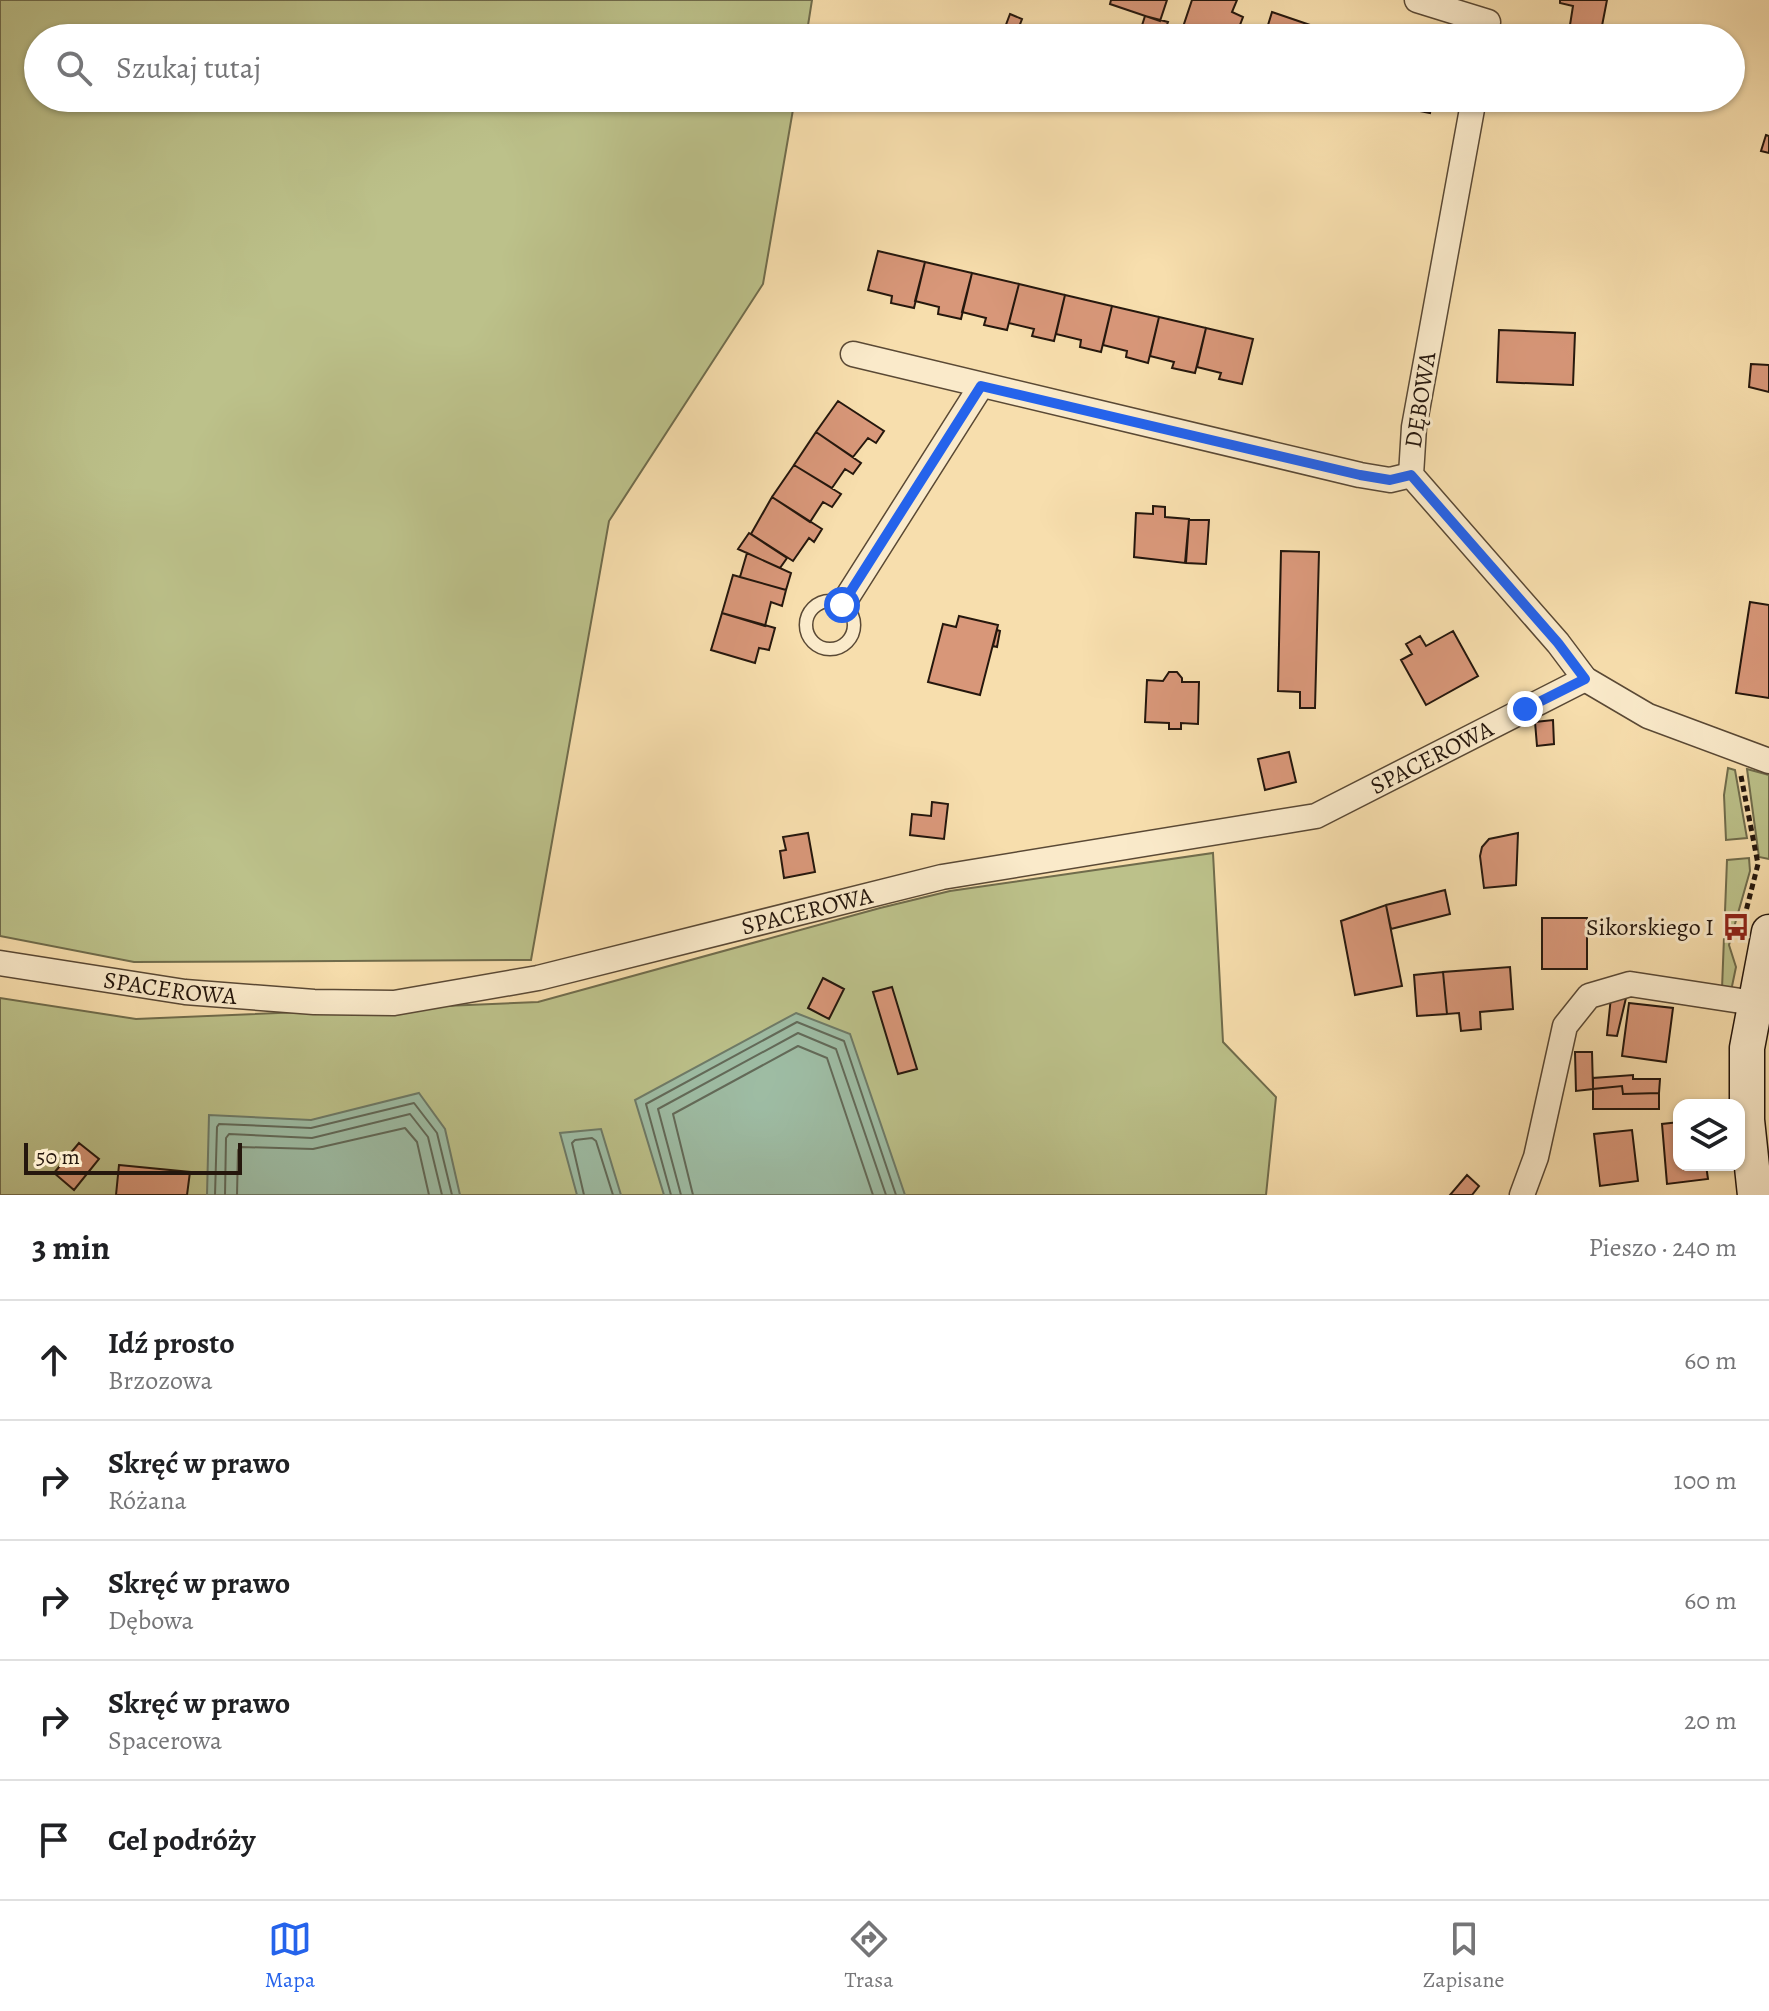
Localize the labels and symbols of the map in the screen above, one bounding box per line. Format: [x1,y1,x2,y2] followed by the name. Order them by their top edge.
[1397,349,1444,450] street label: DĘBOWA
[824,587,860,623] route start
[1507,691,1543,727] route end
[1365,712,1500,802] street label: SPACEROWA
[738,879,877,943] street label: SPACEROWA
[1586,911,1714,943] place label: Sikorskiego I
[1721,912,1751,942] bus stop icon: Sikorskiego I
[101,963,239,1012] street label: SPACEROWA
[24,1139,242,1175] scale bar

